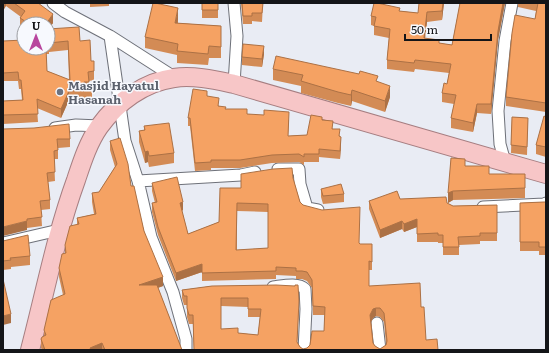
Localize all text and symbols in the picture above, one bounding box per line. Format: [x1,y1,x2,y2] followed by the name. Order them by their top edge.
[16,16,56,56] north arrow
[405,16,491,42] scale bar
[32,17,41,33] text: U
[411,20,438,38] text: 50 m
[68,76,160,108] place label: Masjid Hayatul Hasanah
[55,87,65,97] marker: Masjid Hayatul Hasanah

